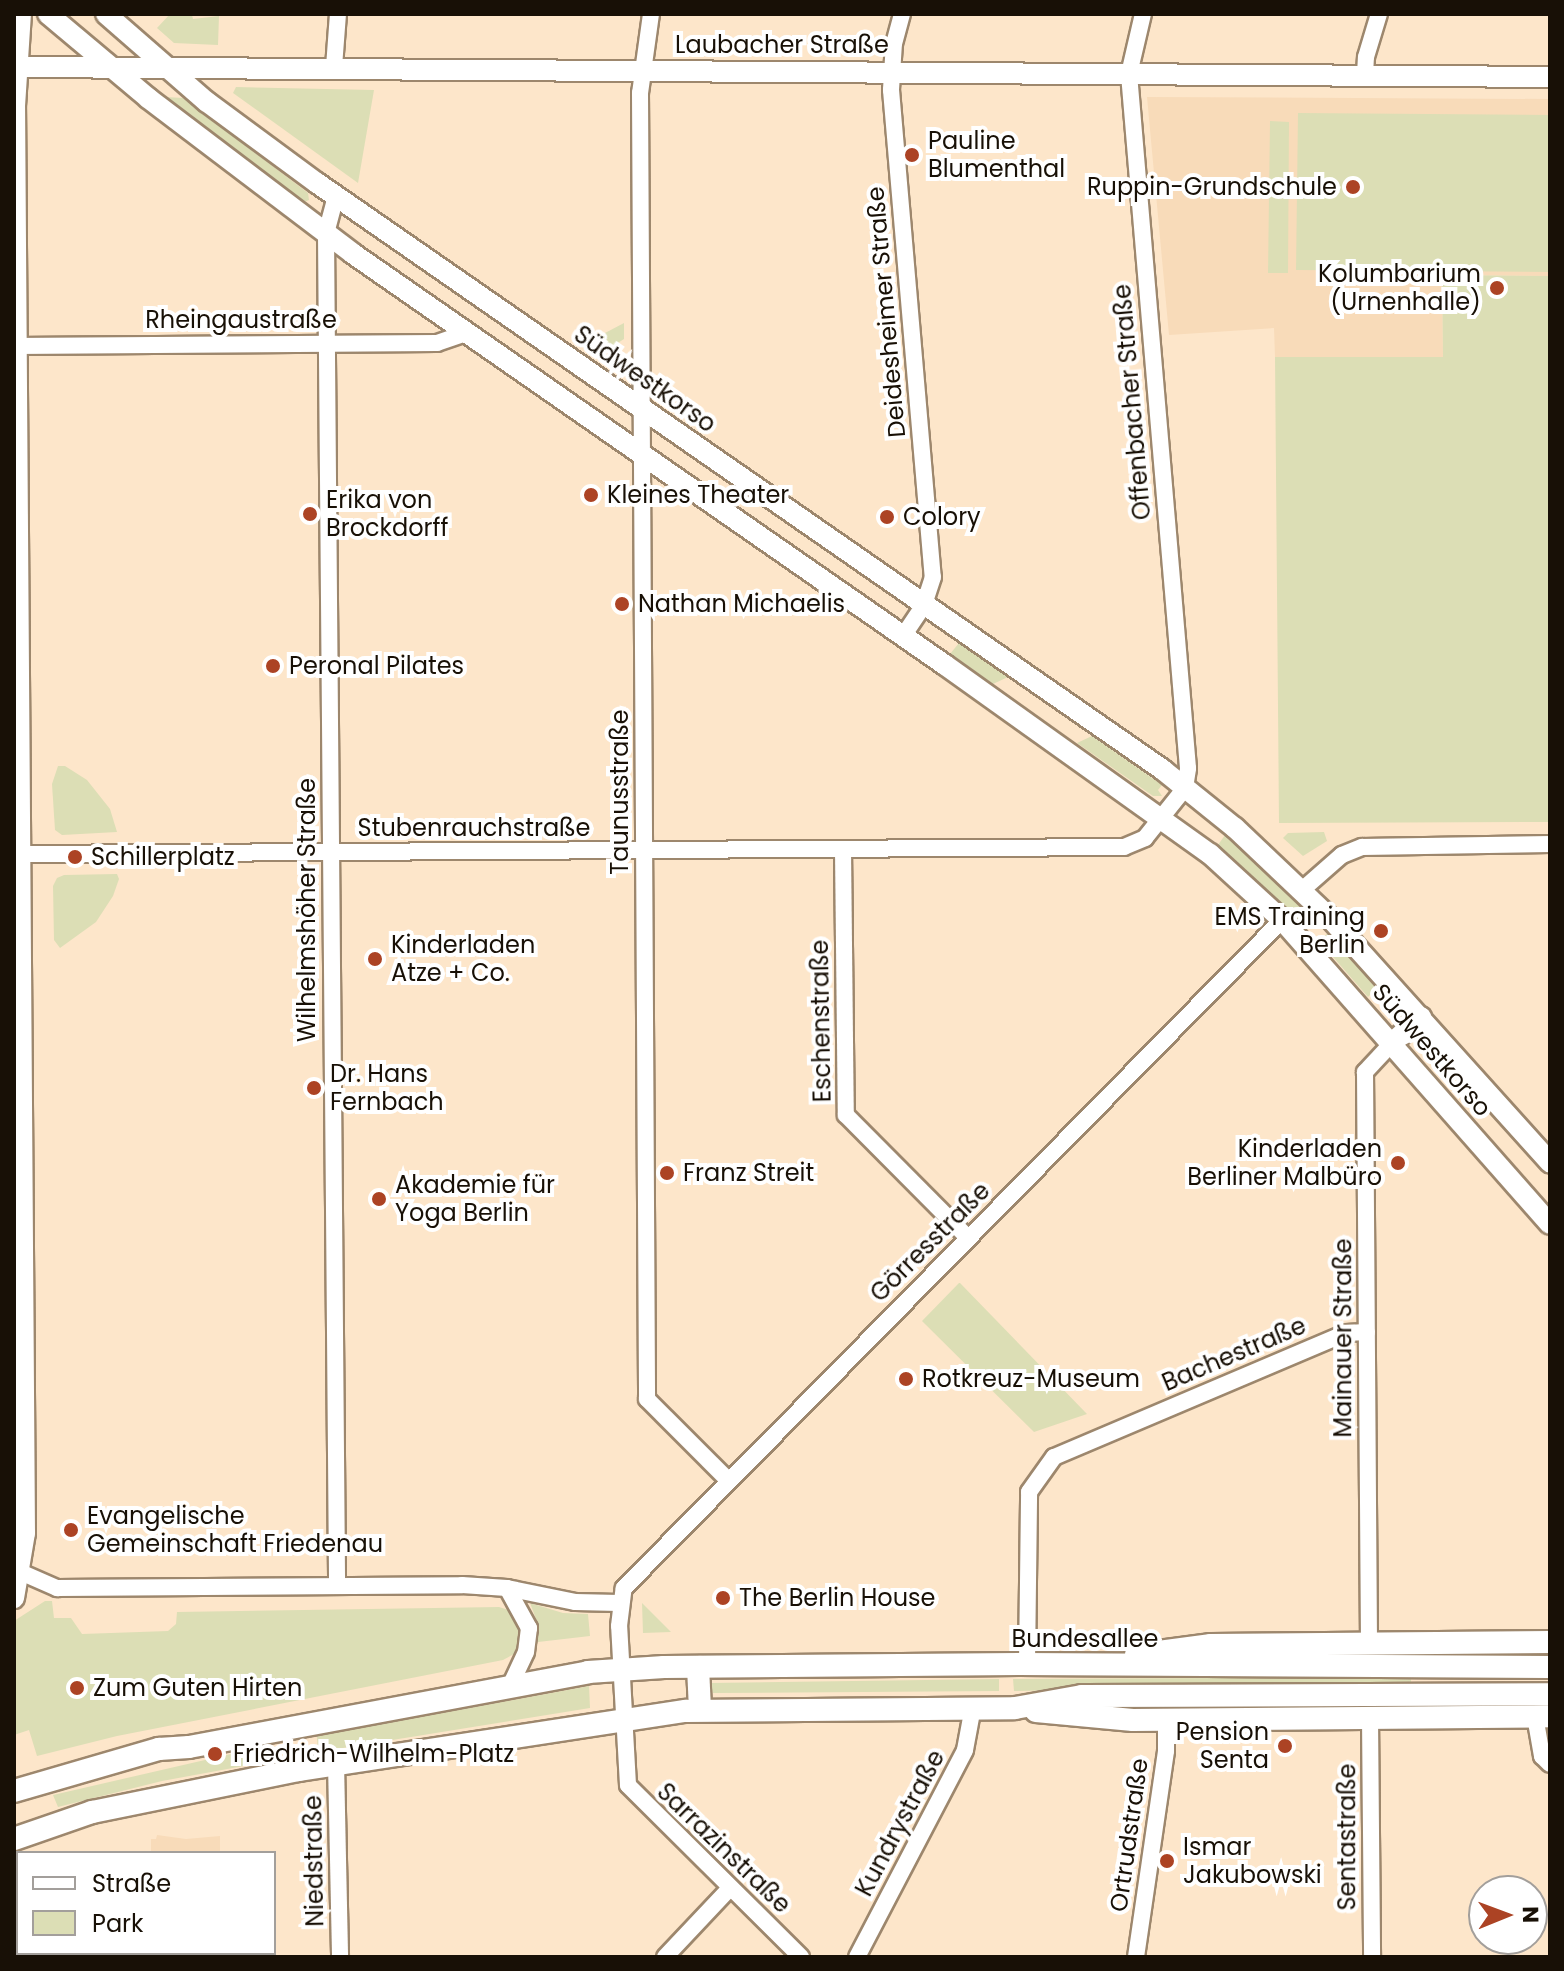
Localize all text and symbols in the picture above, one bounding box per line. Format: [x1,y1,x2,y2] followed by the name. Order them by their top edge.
[675,31,889,59] street label: Laubacher Straße
[928,127,1065,183] place label: Pauline Blumenthal
[903,146,921,164] marker: Pauline Blumenthal
[1087,173,1337,201] place label: Ruppin-Grundschule
[1344,178,1362,196] marker: Ruppin-Grundschule
[861,185,911,439] street label: Deidesheimer Straße
[1318,260,1481,316] place label: Kolumbarium (Urnenhalle)
[1488,279,1506,297] marker: Kolumbarium (Urnenhalle)
[1107,283,1157,521] street label: Offenbacher Straße
[145,306,337,334] street label: Rheingaustraße
[569,320,721,438] street label: Südwestkorso
[607,481,789,509] place label: Kleines Theater
[326,486,448,542] place label: Erika von Brockdorff
[582,486,600,504] marker: Kleines Theater
[903,503,981,531] place label: Colory
[301,505,319,523] marker: Erika von Brockdorff
[878,508,896,526] marker: Colory
[638,590,845,618] place label: Nathan Michaelis
[613,595,631,613] marker: Nathan Michaelis
[289,652,464,680] place label: Peronal Pilates
[264,657,282,675] marker: Peronal Pilates
[606,709,634,875] street label: Taunusstraße
[293,778,321,1042] street label: Wilhelmshöher Straße
[358,814,590,842] street label: Stubenrauchstraße
[91,843,235,871] place label: Schillerplatz
[66,848,84,866] marker: Schillerplatz
[1215,903,1365,959] place label: EMS Training Berlin
[1372,922,1390,940] marker: EMS Training Berlin
[391,931,535,987] place label: Kinderladen Atze + Co.
[805,939,837,1103] street label: Eschenstraße
[366,950,384,968] marker: Kinderladen Atze + Co.
[1367,978,1497,1122] street label: Südwestkorso
[330,1060,444,1116] place label: Dr. Hans Fernbach
[305,1079,323,1097] marker: Dr. Hans Fernbach
[1187,1135,1382,1191] place label: Kinderladen Berliner Malbüro
[1389,1154,1407,1172] marker: Kinderladen Berliner Malbüro
[683,1159,814,1187] place label: Franz Streit
[658,1164,676,1182] marker: Franz Streit
[395,1171,555,1227] place label: Akademie für Yoga Berlin
[864,1176,996,1308] street label: Görresstraße
[370,1190,388,1208] marker: Akademie für Yoga Berlin
[1329,1238,1357,1438] street label: Mainauer Straße
[1158,1311,1310,1397] street label: Bachestraße
[922,1365,1140,1393] place label: Rotkreuz-Museum
[897,1370,915,1388] marker: Rotkreuz-Museum
[87,1502,383,1558] place label: Evangelische Gemeinschaft Friedenau
[62,1521,80,1539] marker: Evangelische Gemeinschaft Friedenau
[739,1584,935,1612] place label: The Berlin House
[714,1589,732,1607] marker: The Berlin House
[1012,1625,1158,1653] street label: Bundesallee
[93,1674,302,1702] place label: Zum Guten Hirten
[68,1679,86,1697] marker: Zum Guten Hirten
[1176,1718,1269,1774] place label: Pension Senta
[1276,1737,1294,1755] marker: Pension Senta
[233,1740,514,1768] place label: Friedrich-Wilhelm-Platz
[204,1743,226,1765] marker: Friedrich-Wilhelm-Platz
[849,1745,951,1901] street label: Kundrystraße
[1104,1756,1154,1914] street label: Ortrudstraße
[1333,1764,1361,1910] street label: Sentastraße
[651,1777,797,1919] street label: Sarrazinstraße
[298,1795,330,1927] street label: Niedstraße
[1183,1833,1322,1889] place label: Ismar Jakubowski
[16,1851,276,1955] legend
[1158,1852,1176,1870] marker: Ismar Jakubowski
[92,1867,171,1900] text: Straße
[1468,1875,1548,1955] north arrow
[1515,1906,1546,1923] text: N
[92,1907,143,1940] text: Park

